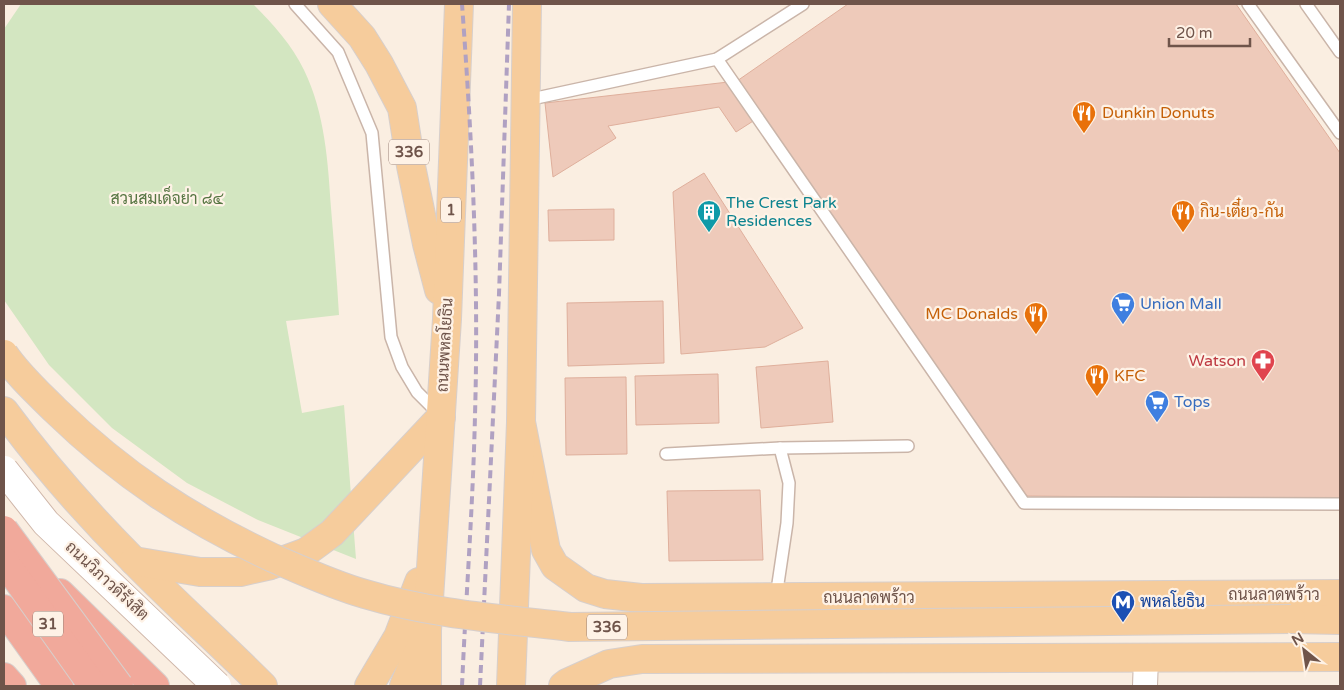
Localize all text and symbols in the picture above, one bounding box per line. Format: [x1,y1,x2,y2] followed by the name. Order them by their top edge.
[1169,15,1250,47] scale bar
[1176,24,1213,42] text: 20 m
[1071,100,1097,134] restaurant icon: Dunkin Donuts
[1102,103,1215,123] place label: Dunkin Donuts
[389,140,429,164] road number: 336
[111,185,225,209] park label: สวนสมเด็จย่า ๘๔
[726,193,837,231] place label: The Crest Park Residences
[1200,197,1284,222] place label: กิน-เตี๋ยว-กัน
[441,198,461,222] road number: 1
[696,199,722,233] building icon: The Crest Park Residences
[1170,199,1196,233] restaurant icon: กิน-เตี๋ยว-กัน
[1110,291,1136,325] supermarket icon: Union Mall
[1140,294,1222,314] place label: Union Mall
[431,297,457,393] street label: ถนนพหลโยธิน
[1023,301,1049,335] restaurant icon: MC Donalds
[925,304,1018,324] place label: MC Donalds
[1250,348,1276,382] pharmacy icon: Watson
[1188,351,1246,371] place label: Watson
[1084,363,1110,397] restaurant icon: KFC
[1114,366,1145,386] place label: KFC
[1144,389,1170,423] supermarket icon: Tops
[1174,392,1210,412] place label: Tops
[61,536,154,625] street label: ถนนวิภาวดีรังสิต
[1228,584,1320,605] street label: ถนนลาดพร้าว
[823,587,915,608] street label: ถนนลาดพร้าว
[1110,589,1136,623] metro station icon: พหลโยธิน
[1140,590,1205,612] place label: พหลโยธิน
[33,612,63,636] road number: 31
[587,614,627,640] road number: 336
[1279,625,1329,675] north arrow
[1289,629,1307,649] text: N

